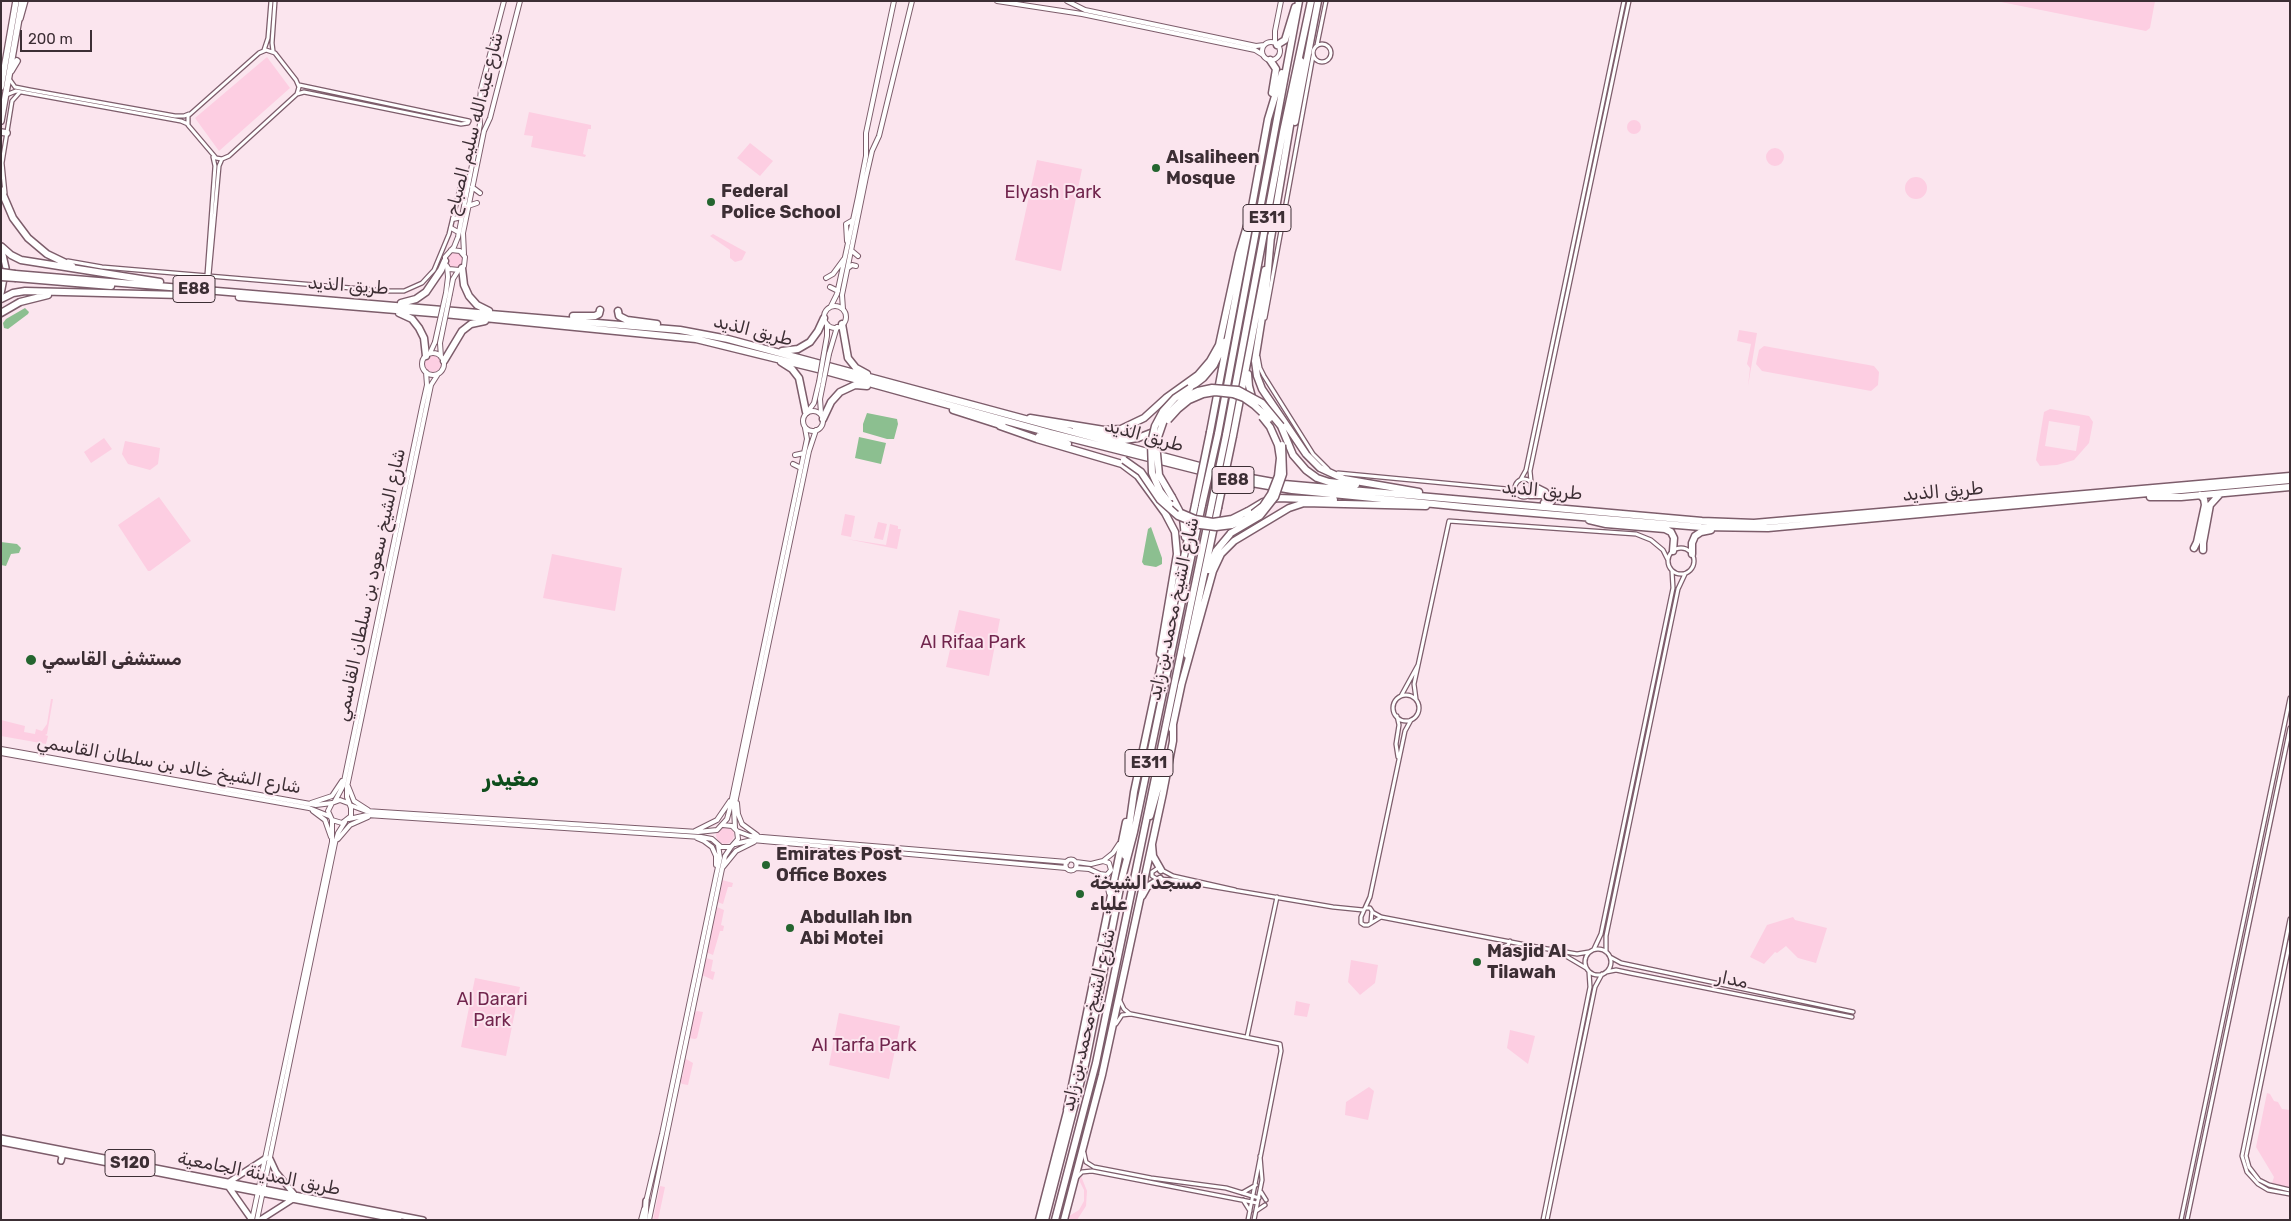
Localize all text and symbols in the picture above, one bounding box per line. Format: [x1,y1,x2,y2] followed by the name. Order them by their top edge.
[22,20,95,52] scale bar
[28,30,73,48] text: 200 m
[442,30,508,218] street label: شارع عبدالله سليم الصباح
[1166,147,1260,190] place label: Alsaliheen Mosque
[1150,162,1162,174] marker: Alsaliheen Mosque
[721,181,841,223] place label: Federal Police School
[1005,182,1101,204] park label: Elyash Park
[705,196,717,208] marker: Federal Police School
[1243,204,1291,232] road number: E311
[307,272,389,300] street label: طريق الذيد
[173,276,215,302] road number: E88
[711,311,795,351] street label: طريق الذيد
[1102,415,1186,457] street label: طريق الذيد
[331,447,411,723] street label: شارع الشيخ سعود بن سلطان القاسمي
[1212,466,1254,494] road number: E88
[1501,477,1583,505] street label: طريق الذيد
[1902,478,1984,506] street label: طريق الذيد
[1144,515,1204,703] street label: شارع الشيخ محمد بن زايد
[920,632,1026,654] park label: Al Rifaa Park
[42,649,182,671] place label: مستشفى القاسمي
[24,653,38,667] marker: مستشفى القاسمي
[35,731,303,799] street label: شارع الشيخ خالد بن سلطان القاسمي
[1125,750,1173,776] road number: E311
[483,767,539,793] district label: مغيدر
[776,844,902,886] place label: Emirates Post Office Boxes
[760,859,772,871] marker: Emirates Post Office Boxes
[1090,873,1202,916] place label: مسجد الشيخة علياء
[1074,888,1086,900] marker: مسجد الشيخة علياء
[800,907,912,950] place label: Abdullah Ibn Abi Motei
[784,922,796,934] marker: Abdullah Ibn Abi Motei
[1057,927,1121,1113] street label: شارع الشيخ محمد بن زايد
[1487,941,1566,984] place label: Masjid Al Tilawah
[1471,956,1483,968] marker: Masjid Al Tilawah
[1714,966,1750,994] street label: مدار
[456,989,528,1032] park label: Al Darari Park
[812,1035,916,1057] park label: Al Tarfa Park
[176,1148,342,1200] street label: طريق المدينة الجامعية
[105,1150,155,1176] road number: S120

